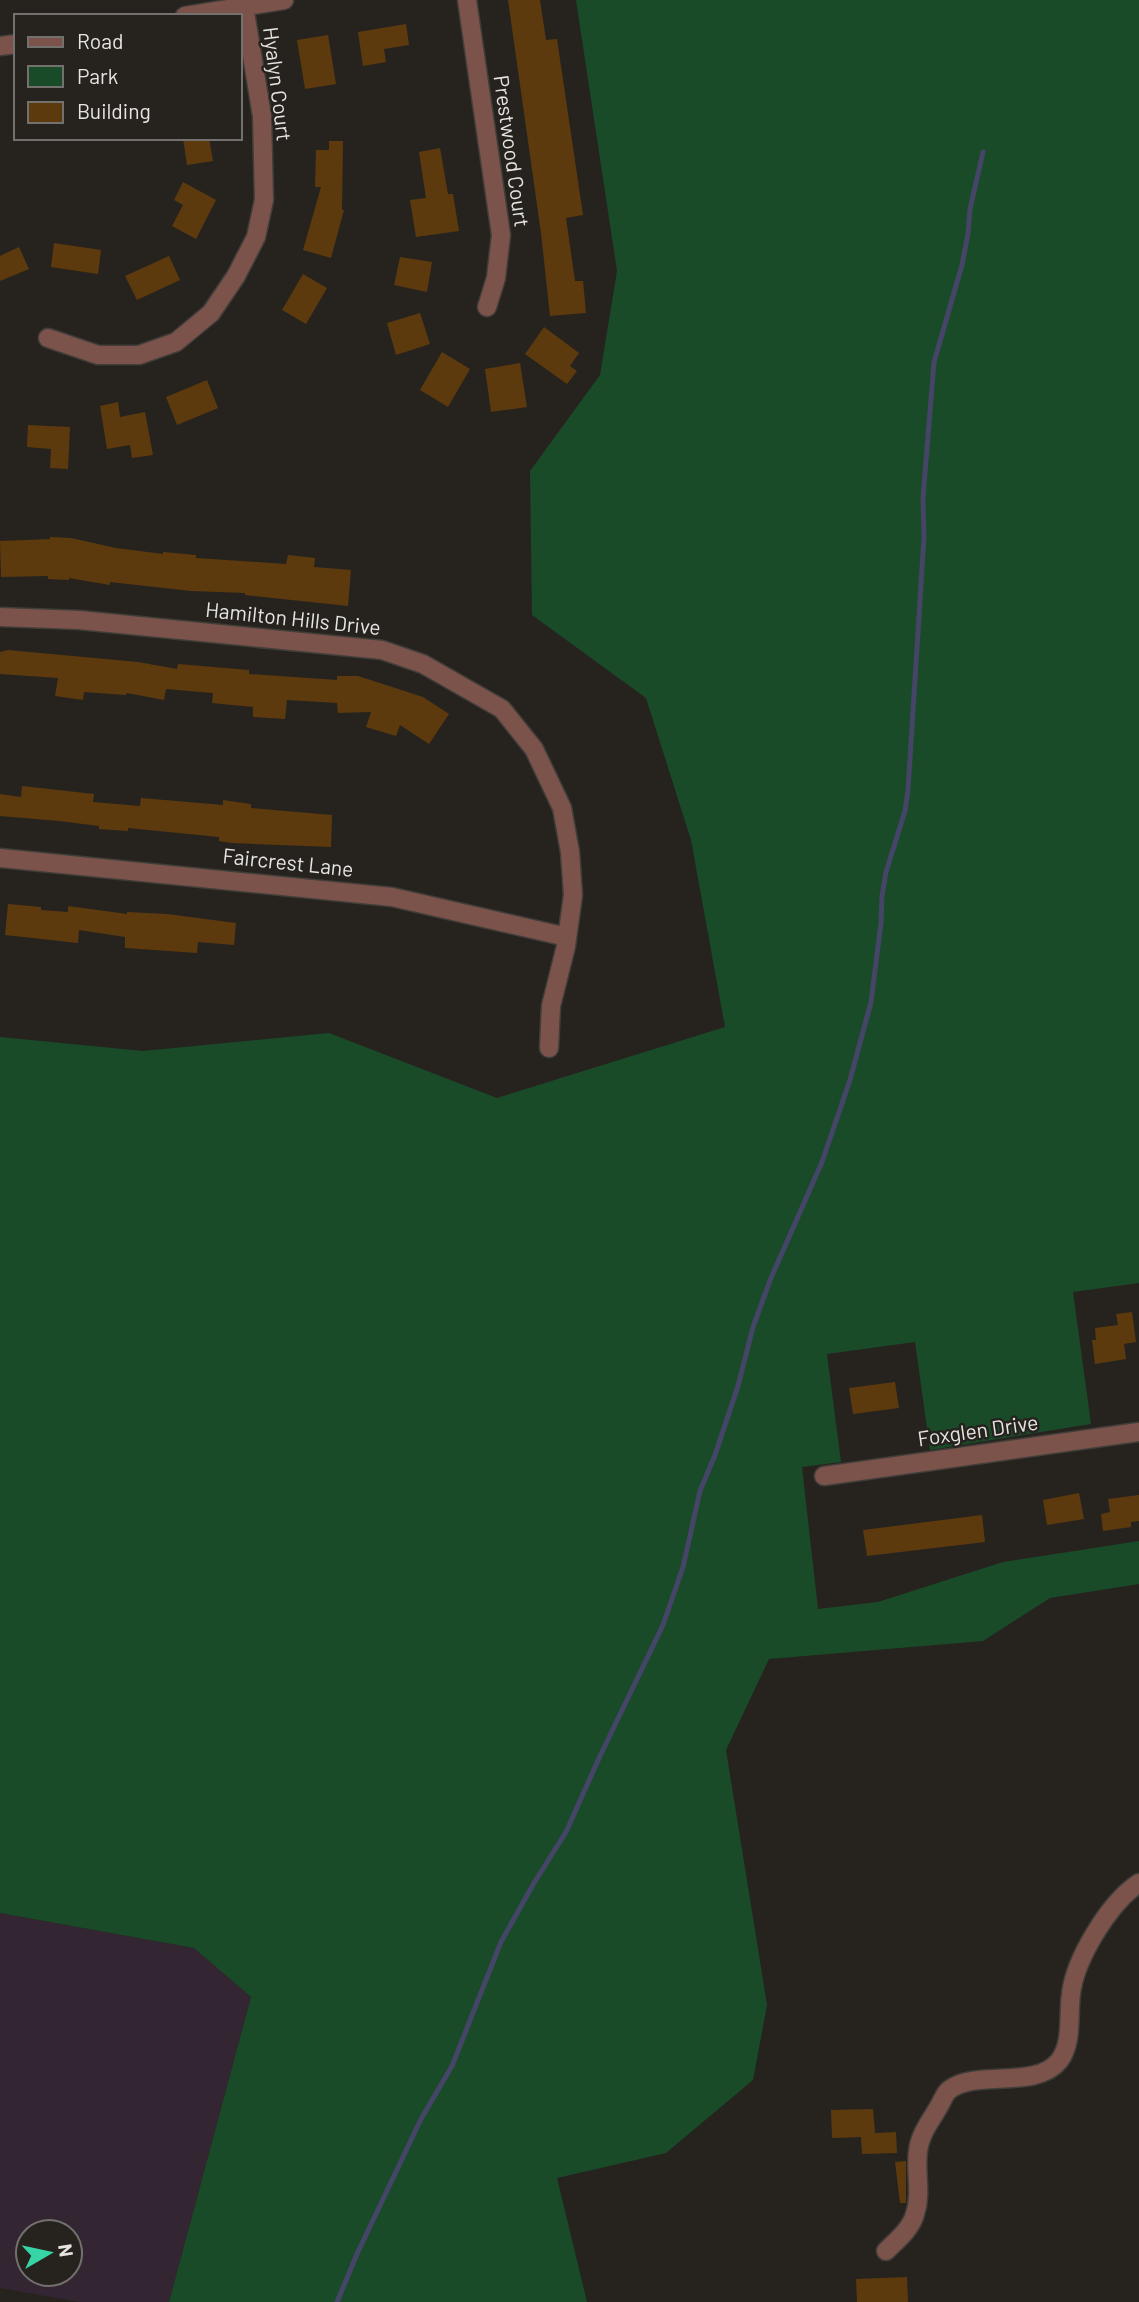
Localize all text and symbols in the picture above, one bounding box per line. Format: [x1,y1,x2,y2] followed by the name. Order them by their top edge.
[14,14,242,140] legend
[259,25,298,142] street label: Hyalyn Court
[77,28,123,53] text: Road
[77,63,118,88] text: Park
[489,73,536,228] street label: Prestwood Court
[77,98,151,123] text: Building
[204,596,382,639] street label: Hamilton Hills Drive
[222,842,355,881] street label: Faircrest Lane
[916,1409,1040,1450] street label: Foxglen Drive
[14,2218,84,2288] north arrow
[54,2242,79,2258] text: N

